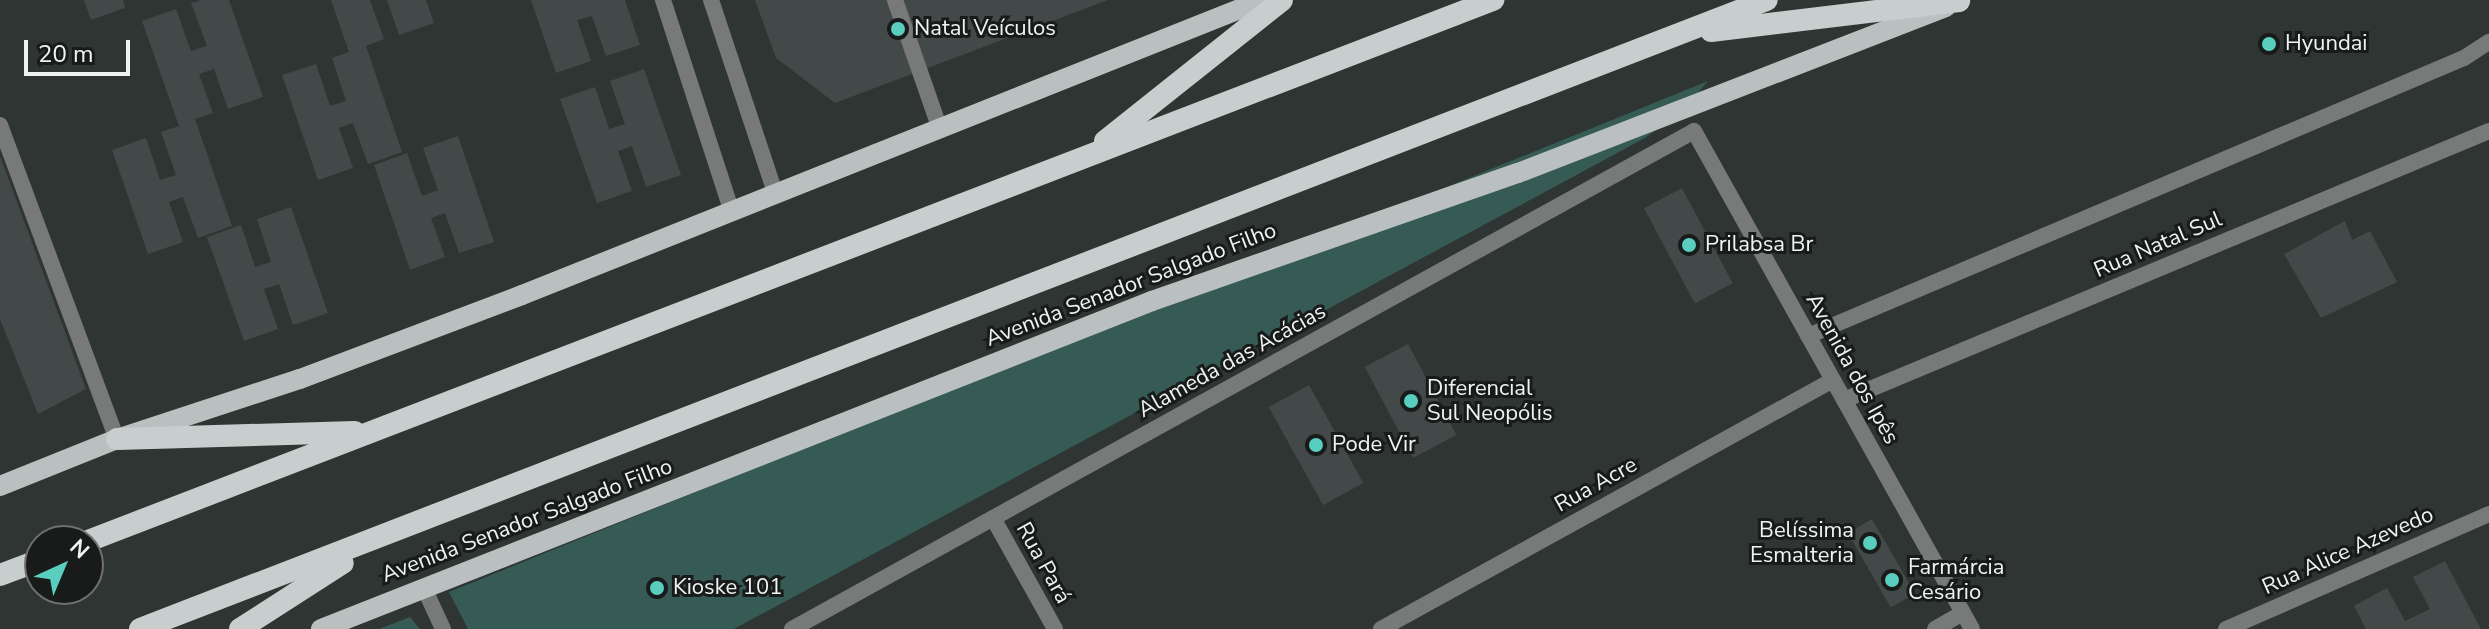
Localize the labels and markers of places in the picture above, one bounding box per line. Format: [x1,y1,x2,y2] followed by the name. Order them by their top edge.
[914,16,1056,42] place label: Natal Veículos
[889,20,907,38] marker: Natal Veículos
[2285,31,2367,57] place label: Hyundai
[2260,35,2278,53] marker: Hyundai
[1705,232,1813,258] place label: Prilabsa Br
[1680,236,1698,254] marker: Prilabsa Br
[1427,375,1553,426] place label: Diferencial Sul Neopólis
[1402,392,1420,410] marker: Diferencial Sul Neopólis
[1332,432,1416,458] place label: Pode Vir
[1307,436,1325,454] marker: Pode Vir
[1750,517,1854,568] place label: Belíssima Esmalteria
[1861,534,1879,552] marker: Belíssima Esmalteria
[1908,554,2004,606] place label: Farmárcia Cesário
[1883,571,1901,589] marker: Farmárcia Cesário
[673,575,782,601] place label: Kioske 101
[648,579,666,597] marker: Kioske 101

